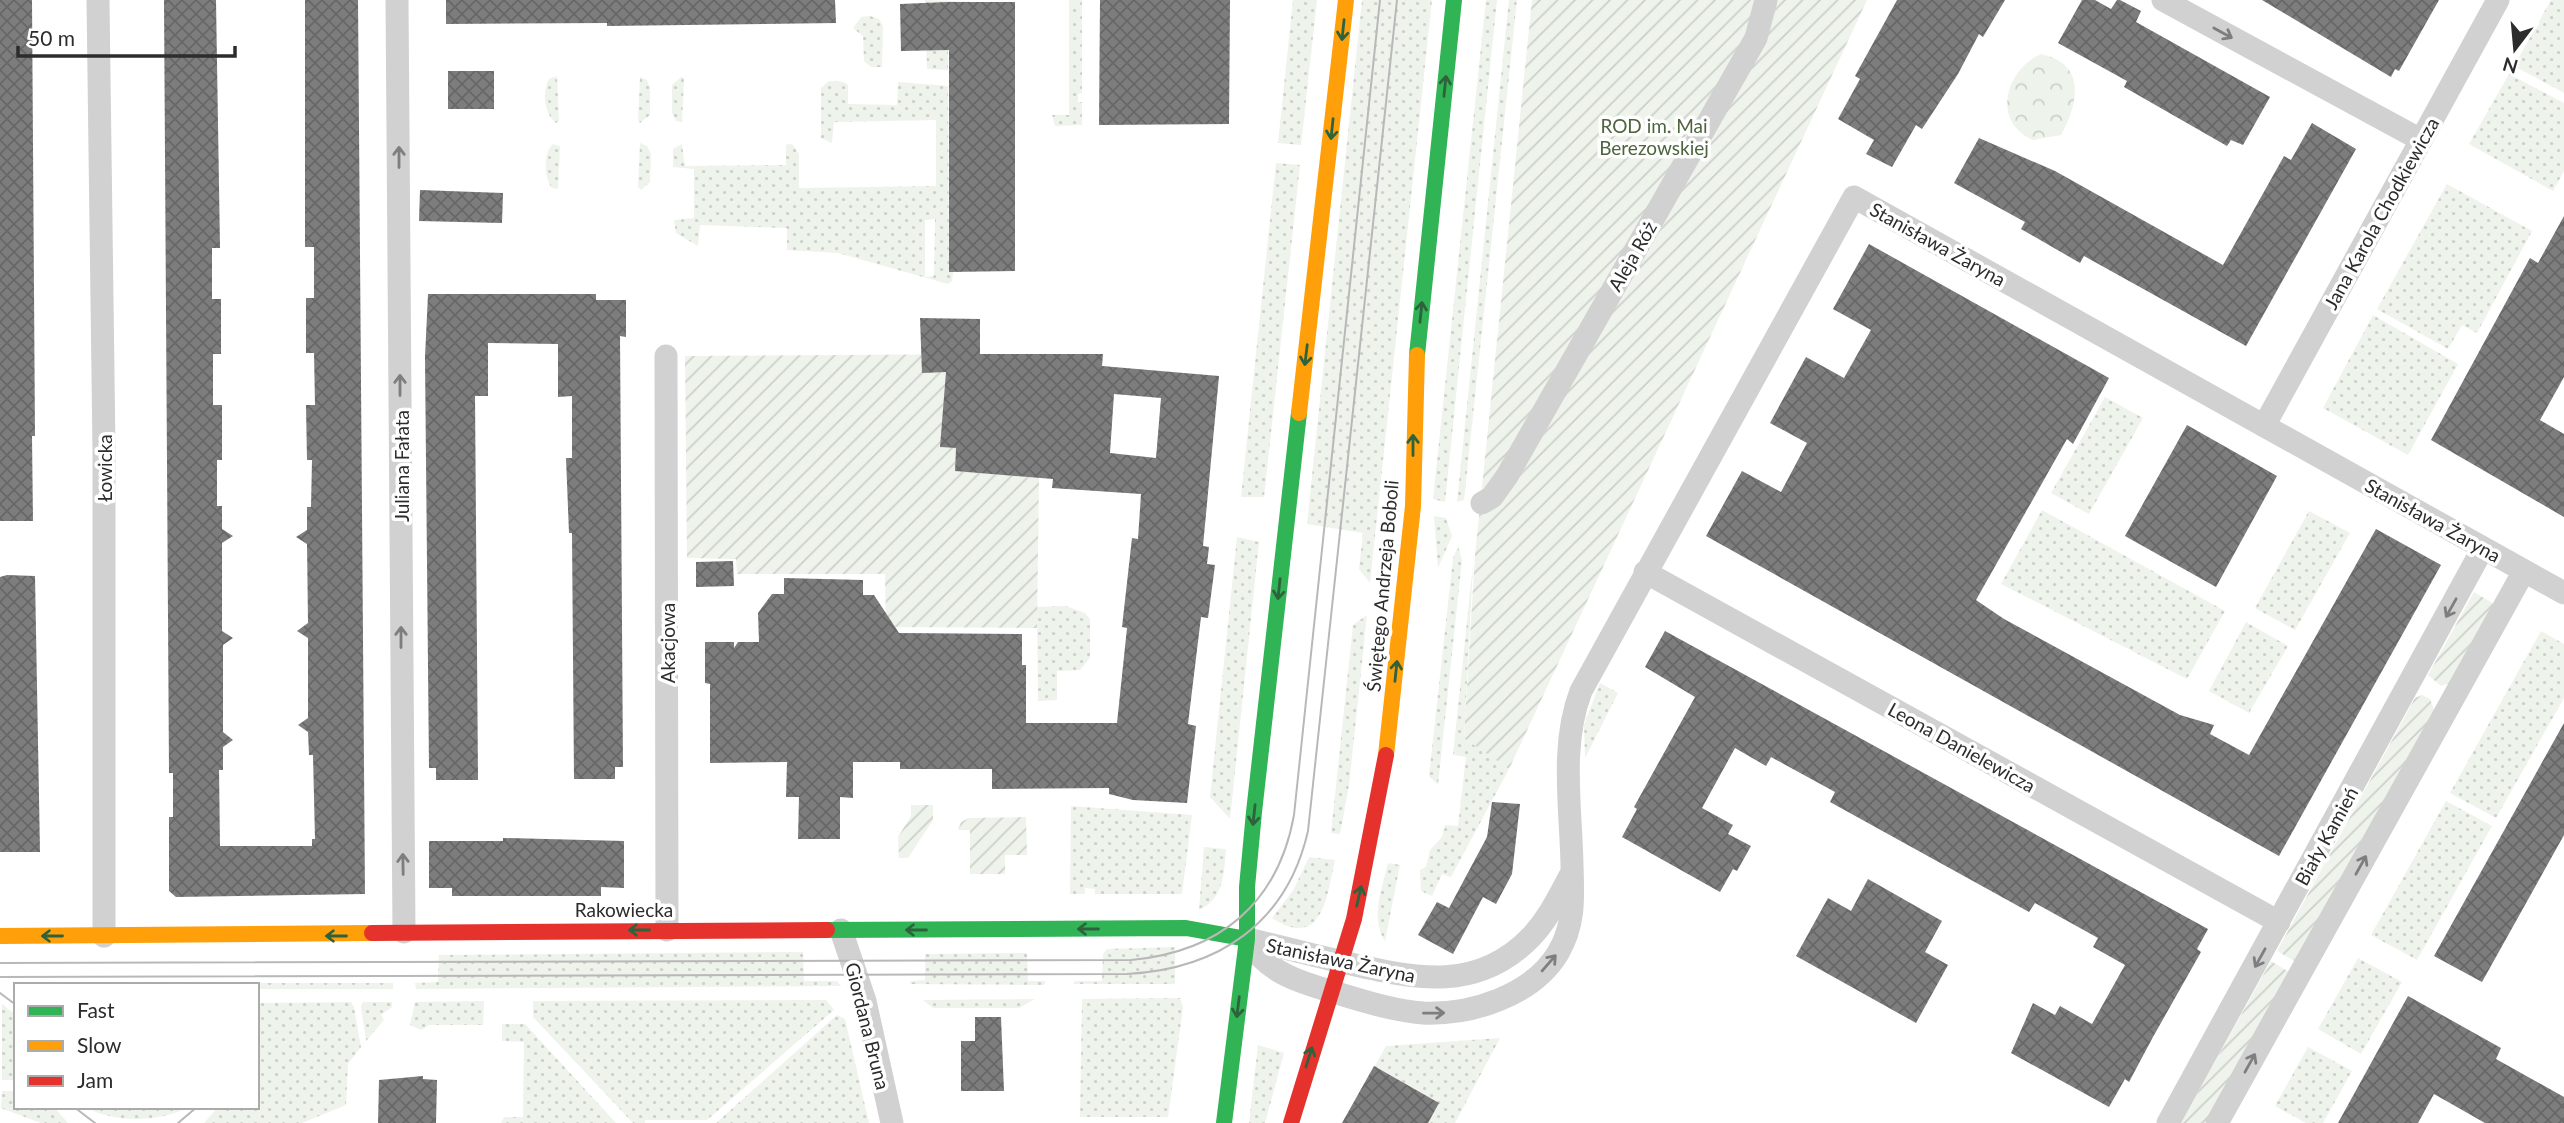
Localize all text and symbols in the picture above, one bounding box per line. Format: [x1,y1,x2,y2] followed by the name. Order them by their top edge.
[18,14,234,58] scale bar
[2480,14,2550,84] north arrow
[1336,19,1349,41] one-way arrow
[28,25,75,50] text: 50 m
[2212,27,2233,40] one-way arrow
[2500,53,2520,79] text: N
[1439,75,1452,97] one-way arrow
[2319,113,2443,313] street label: Jana Karola Chodkiewicza
[1599,114,1709,159] park label: ROD im. Mai Berezowskiej
[1326,117,1339,139] one-way arrow
[392,146,406,169] one-way arrow
[1866,197,2010,291] street label: Stanisława Żaryna
[1603,217,1661,295] street label: Aleja Róż
[1414,301,1427,324] one-way arrow
[1299,343,1312,365] one-way arrow
[394,373,407,396] one-way arrow
[390,410,413,522] street label: Juliana Fałata
[93,434,116,502] street label: Łowicka
[1406,434,1420,457] one-way arrow
[2361,473,2505,567] street label: Stanisława Żaryna
[1361,479,1403,693] street label: Świętego Andrzeja Boboli
[1272,577,1285,599] one-way arrow
[2444,597,2458,617] one-way arrow
[656,603,679,683] street label: Akacjowa
[394,625,408,648] one-way arrow
[1389,661,1402,683] one-way arrow
[1884,697,2040,797] street label: Leona Danielewicza
[2290,783,2362,889] street label: Biały Kamień
[1247,803,1260,826] one-way arrow
[396,853,409,876] one-way arrow
[2354,855,2368,875] one-way arrow
[1353,885,1367,908] one-way arrow
[575,898,673,921] street label: Rakowiecka
[1077,922,1100,936] one-way arrow
[628,923,651,937] one-way arrow
[905,923,928,937] one-way arrow
[41,929,64,943] one-way arrow
[324,929,347,943] one-way arrow
[1265,933,1417,987] street label: Stanisława Żaryna
[2253,947,2266,968] one-way arrow
[1541,954,1557,972] one-way arrow
[841,960,895,1092] street label: Giordana Bruna
[14,983,259,1109] legend
[1232,995,1245,1018] one-way arrow
[77,997,115,1022] text: Fast
[1422,1006,1445,1019] one-way arrow
[77,1032,122,1057] text: Slow
[1304,1047,1317,1069] one-way arrow
[2243,1054,2257,1074] one-way arrow
[77,1067,113,1092] text: Jam

